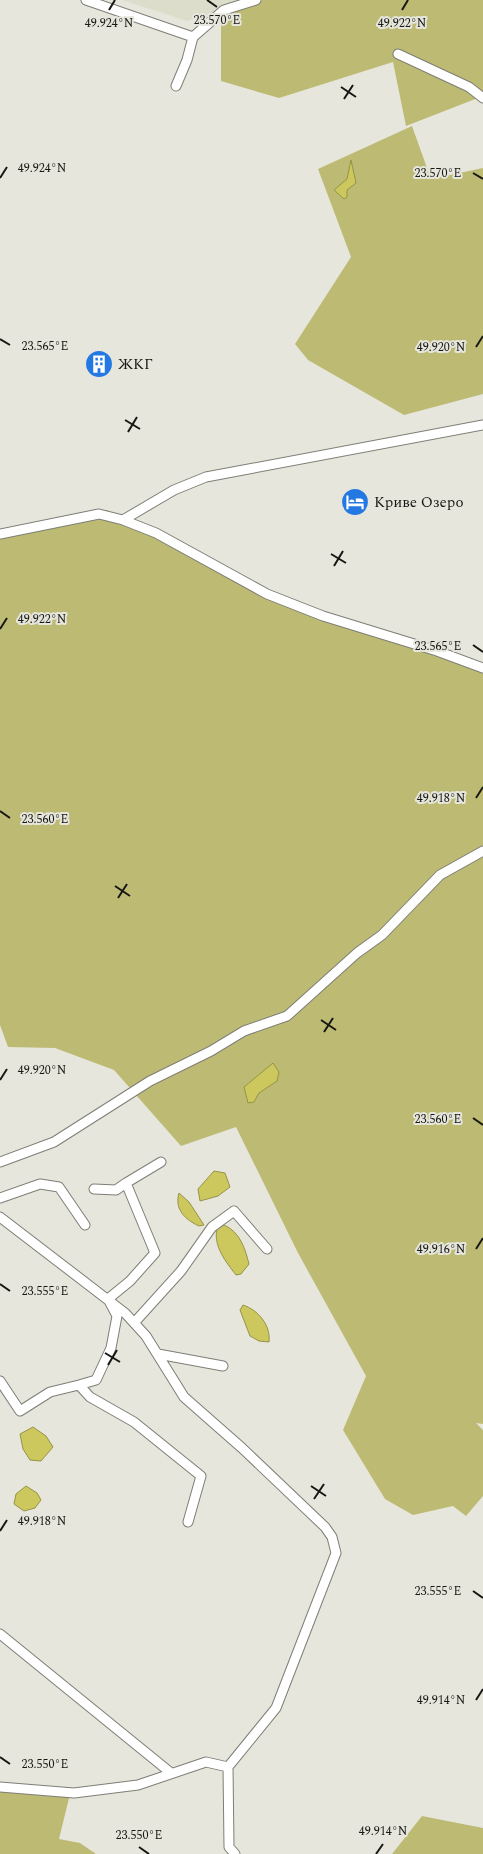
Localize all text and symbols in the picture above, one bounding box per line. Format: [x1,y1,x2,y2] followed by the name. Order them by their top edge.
[194,11,240,30] text: 23.570°E
[85,14,133,33] text: 49.924°N
[378,14,426,33] text: 49.922°N
[18,159,66,178] text: 49.924°N
[415,164,461,183] text: 23.570°E
[22,337,68,356] text: 23.565°E
[417,338,465,357] text: 49.920°N
[84,349,114,379] building icon: ЖКГ
[118,353,153,376] place label: ЖКГ
[340,487,370,517] hotel icon: Криве Озеро
[374,491,464,514] place label: Криве Озеро
[18,610,66,629] text: 49.922°N
[415,637,461,656] text: 23.565°E
[417,789,465,808] text: 49.918°N
[22,810,68,829] text: 23.560°E
[18,1061,66,1080] text: 49.920°N
[415,1110,461,1129] text: 23.560°E
[417,1240,465,1259] text: 49.916°N
[22,1282,68,1301] text: 23.555°E
[18,1512,66,1531] text: 49.918°N
[415,1582,461,1601] text: 23.555°E
[417,1691,465,1710] text: 49.914°N
[22,1755,68,1774] text: 23.550°E
[359,1822,407,1841] text: 49.914°N
[116,1826,162,1845] text: 23.550°E

